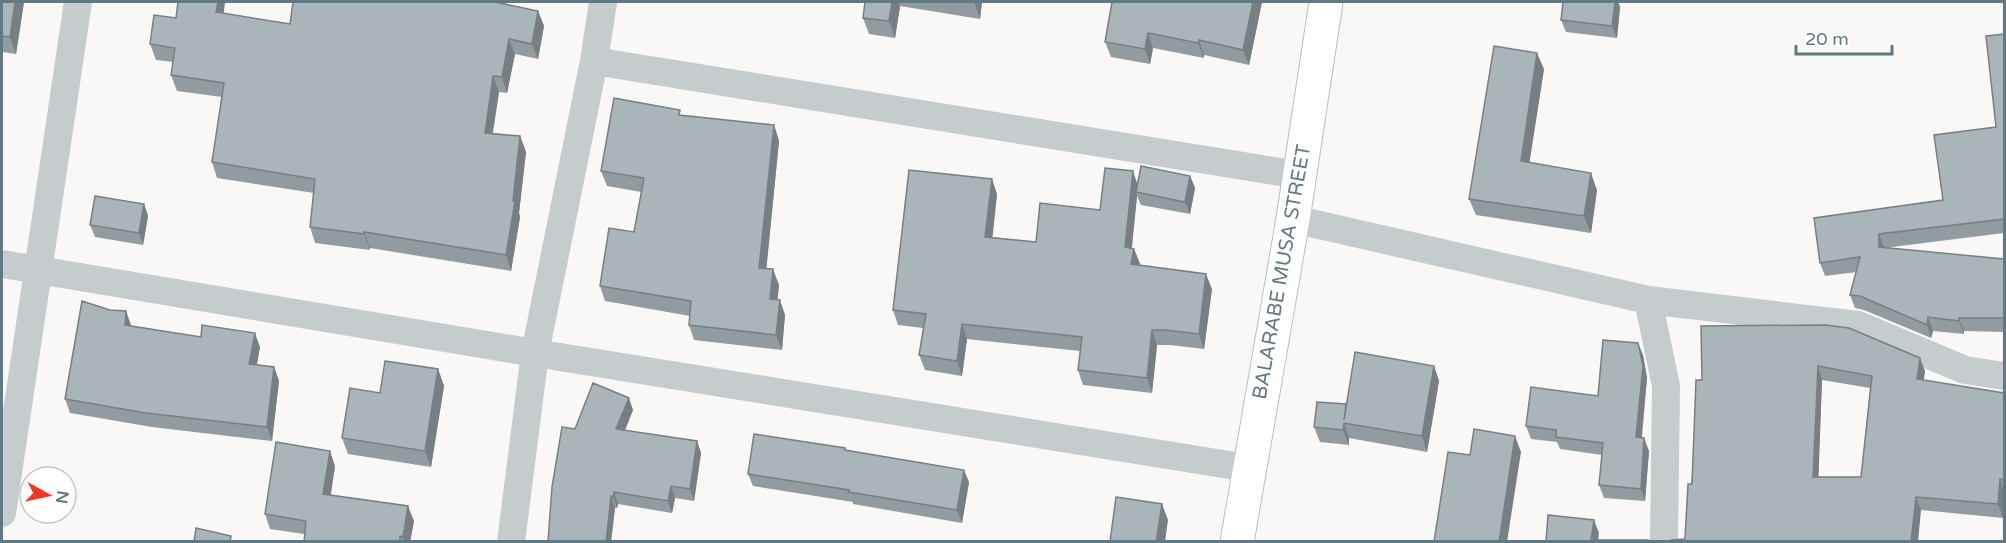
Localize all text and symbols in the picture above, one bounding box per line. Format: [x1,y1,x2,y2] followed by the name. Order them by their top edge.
[1796,18,1892,56] scale bar
[1805,28,1849,50] text: 20 m
[1248,143,1316,401] street label: BALARABE MUSA STREET
[18,465,78,525] north arrow
[51,489,73,505] text: N

